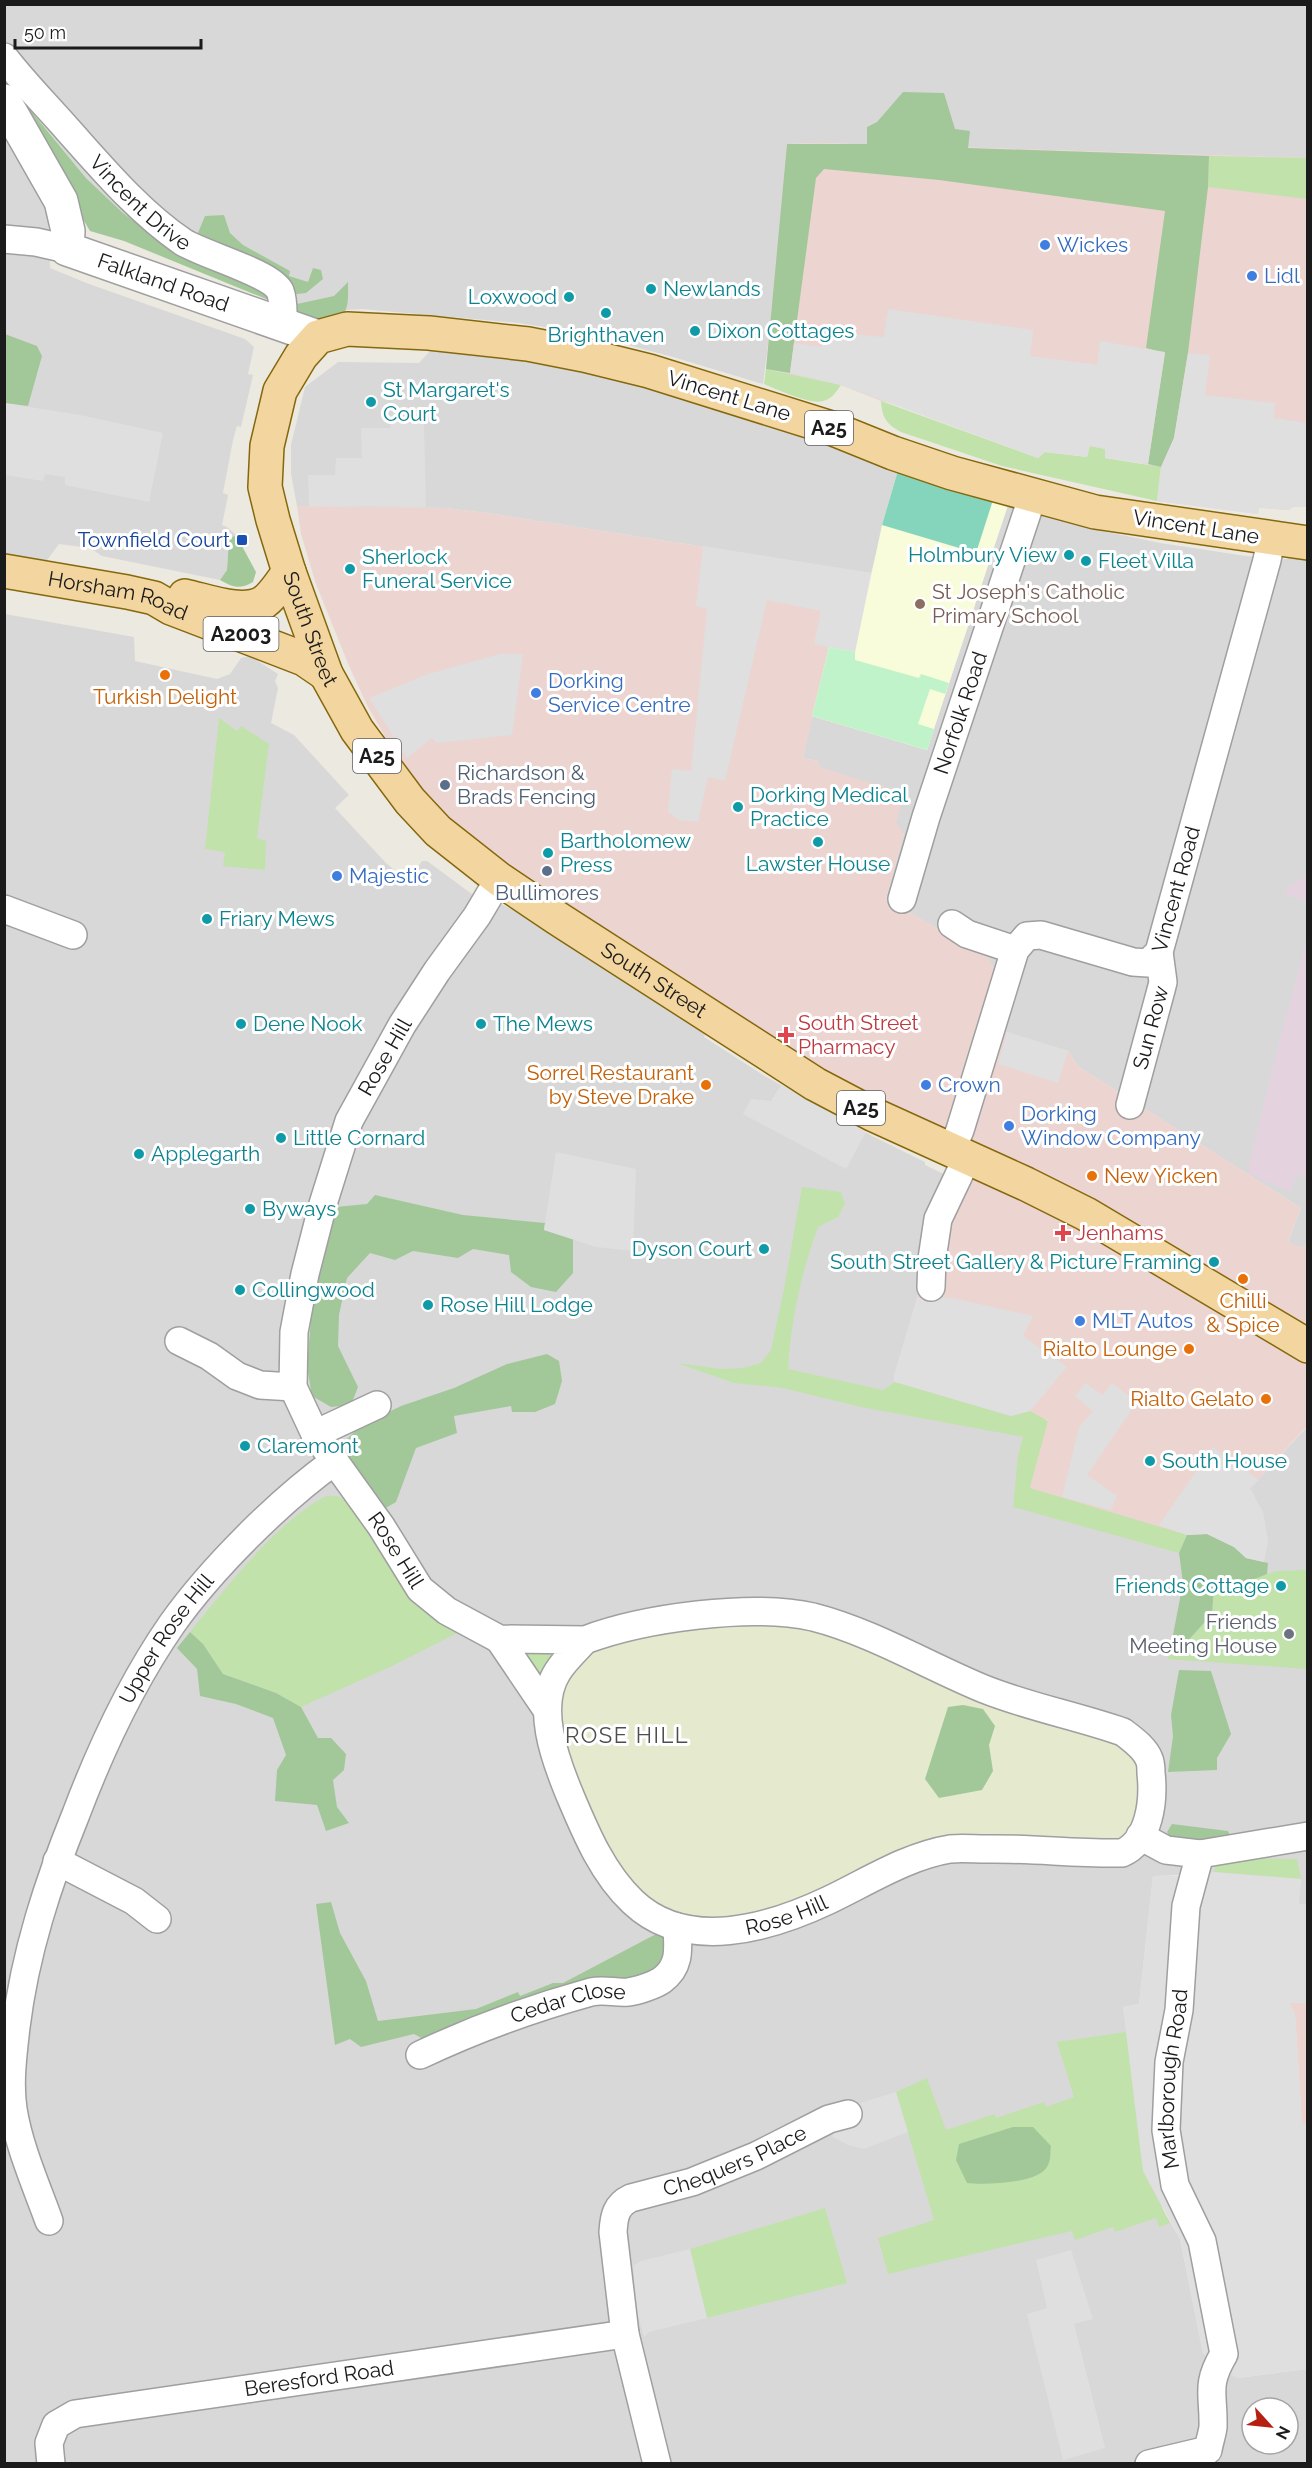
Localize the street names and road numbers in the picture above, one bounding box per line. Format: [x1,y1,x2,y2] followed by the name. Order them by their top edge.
[84,150,195,256] street label: Vincent Drive
[94,248,233,317] street label: Falkland Road
[664,365,794,426] street label: Vincent Lane
[805,411,853,445] road number: A25
[1131,504,1261,549] street label: Vincent Lane
[46,566,191,625] street label: Horsham Road
[278,568,343,691] street label: South Street
[204,617,278,651] road number: A2003
[928,648,992,777] street label: Norfolk Road
[353,739,401,773] road number: A25
[1147,823,1205,955] street label: Vincent Road
[596,937,711,1023] street label: South Street
[1127,983,1174,1072] street label: Sun Row
[352,1013,417,1100] street label: Rose Hill
[837,1091,885,1125] road number: A25
[363,1507,430,1593] street label: Rose Hill
[114,1568,219,1708] street label: Upper Rose Hill
[743,1889,832,1940] street label: Rose Hill
[507,1978,626,2029] street label: Cedar Close
[1153,1988,1192,2171] street label: Marlborough Road
[660,2119,811,2201] street label: Chequers Place
[243,2355,395,2401] street label: Beresford Road

